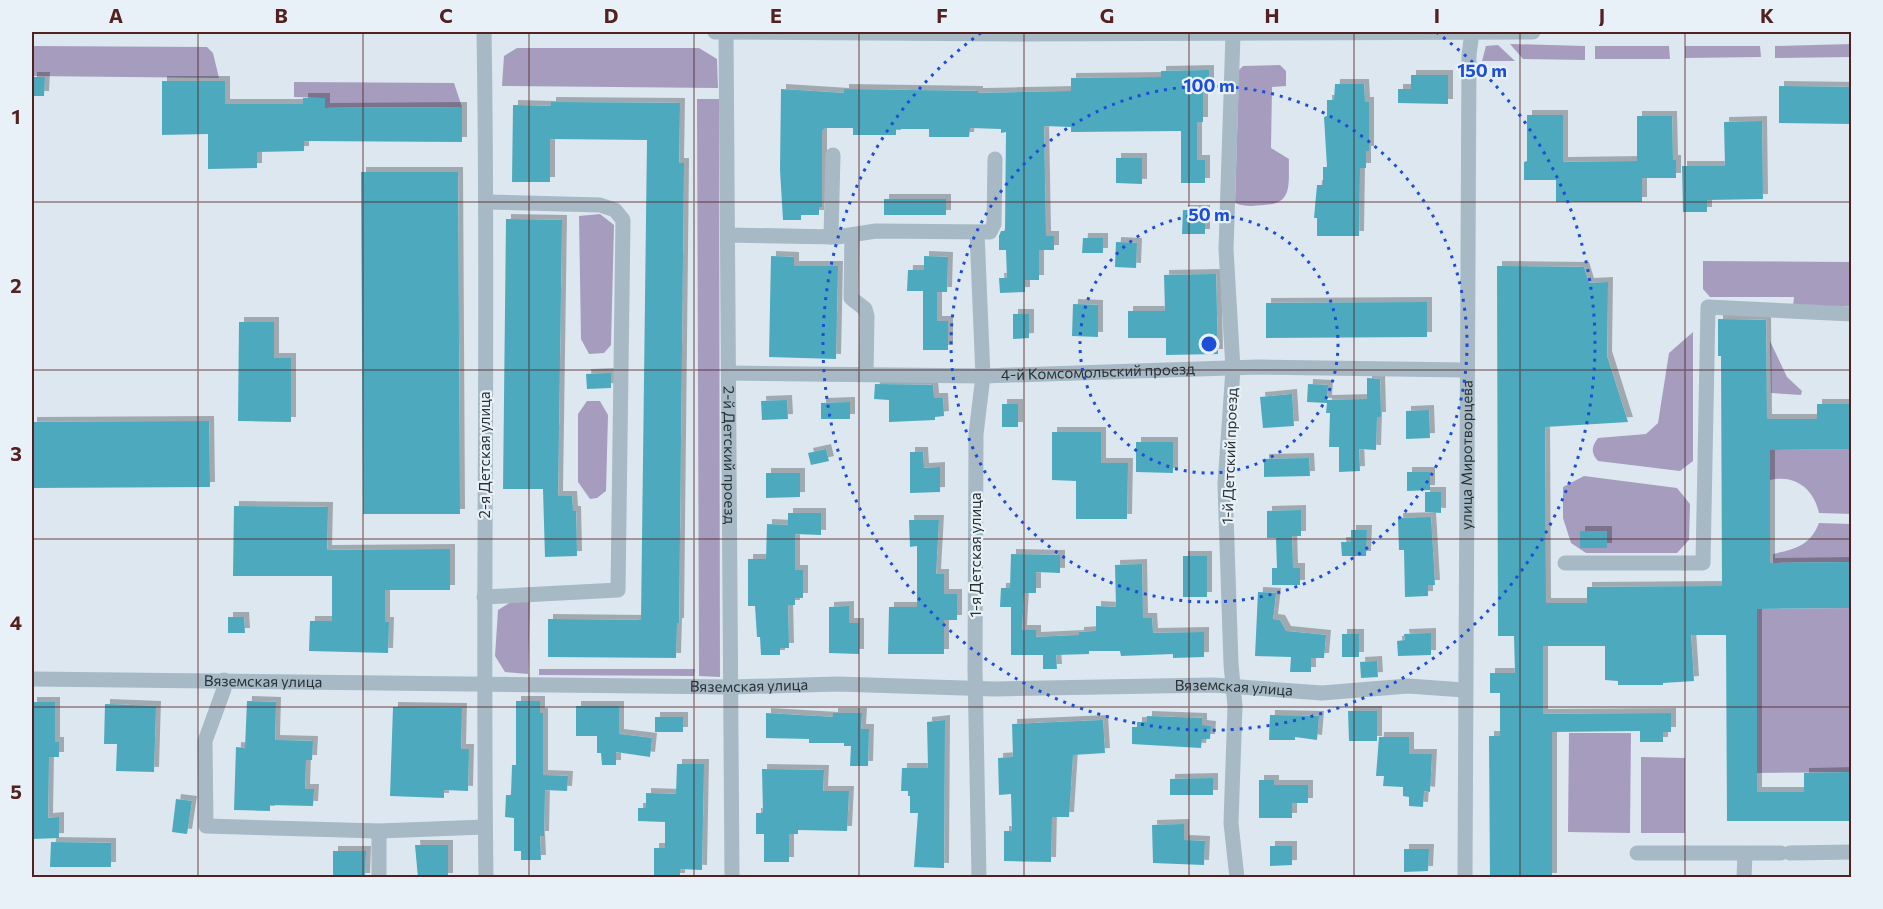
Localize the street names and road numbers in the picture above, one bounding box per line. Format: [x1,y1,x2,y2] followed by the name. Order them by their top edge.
[1001,359,1195,383] street label: 4-й Комсомольский проезд
[1457,380,1475,530] street label: улица Миротворцева
[721,386,739,525] street label: 2-й Детский проезд
[1218,387,1240,525] street label: 1-й Детский проезд
[475,391,493,519] street label: 2-я Детская улица
[966,492,984,618] street label: 1-я Детская улица
[204,671,322,690] street label: Вяземская улица
[690,675,808,695] street label: Вяземская улица
[1174,675,1294,699] street label: Вяземская улица

